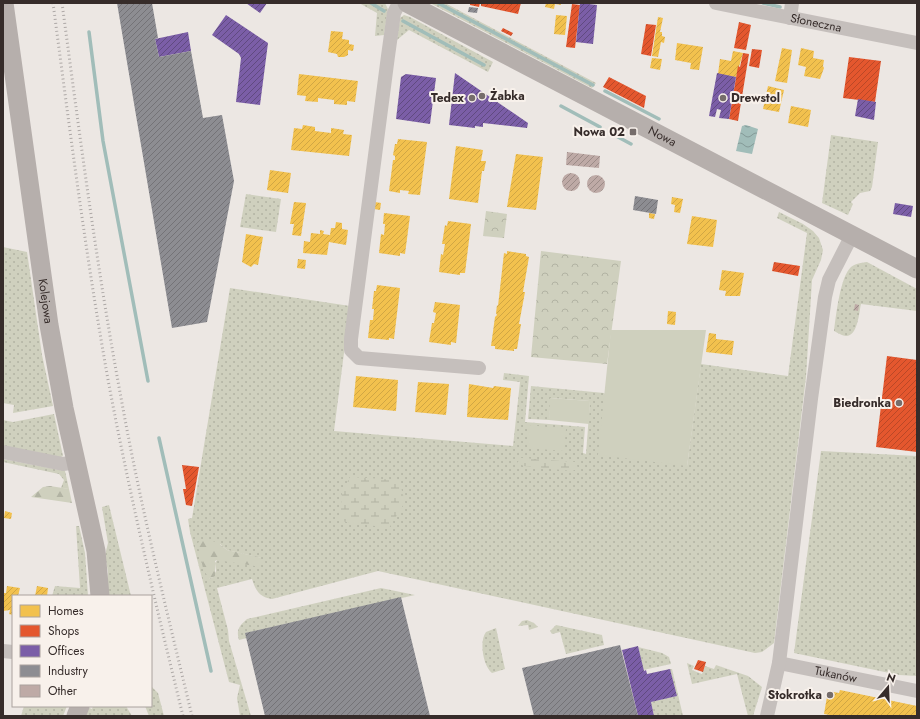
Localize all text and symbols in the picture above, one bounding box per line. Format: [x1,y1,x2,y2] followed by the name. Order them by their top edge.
[789,9,843,37] street label: Słoneczna
[490,87,525,105] place label: Żabka
[431,89,465,107] place label: Tedex
[731,89,780,107] place label: Drewstol
[477,91,487,101] marker: Żabka
[467,93,477,103] marker: Tedex
[718,93,728,103] marker: Drewstol
[645,121,680,151] street label: Nowa
[574,123,625,141] place label: Nowa 02
[628,127,638,137] marker: Nowa 02
[34,277,58,325] street label: Kolejowa
[833,394,891,412] place label: Biedronka
[894,398,904,408] marker: Biedronka
[12,595,152,707] legend
[48,602,84,620] text: Homes
[48,622,79,640] text: Shops
[48,642,84,660] text: Offices
[813,661,859,688] street label: Tukanów
[48,662,89,680] text: Industry
[868,667,908,707] north arrow
[885,669,898,687] text: N
[48,682,78,700] text: Other
[768,686,822,704] place label: Stokrotka
[825,690,835,700] marker: Stokrotka

